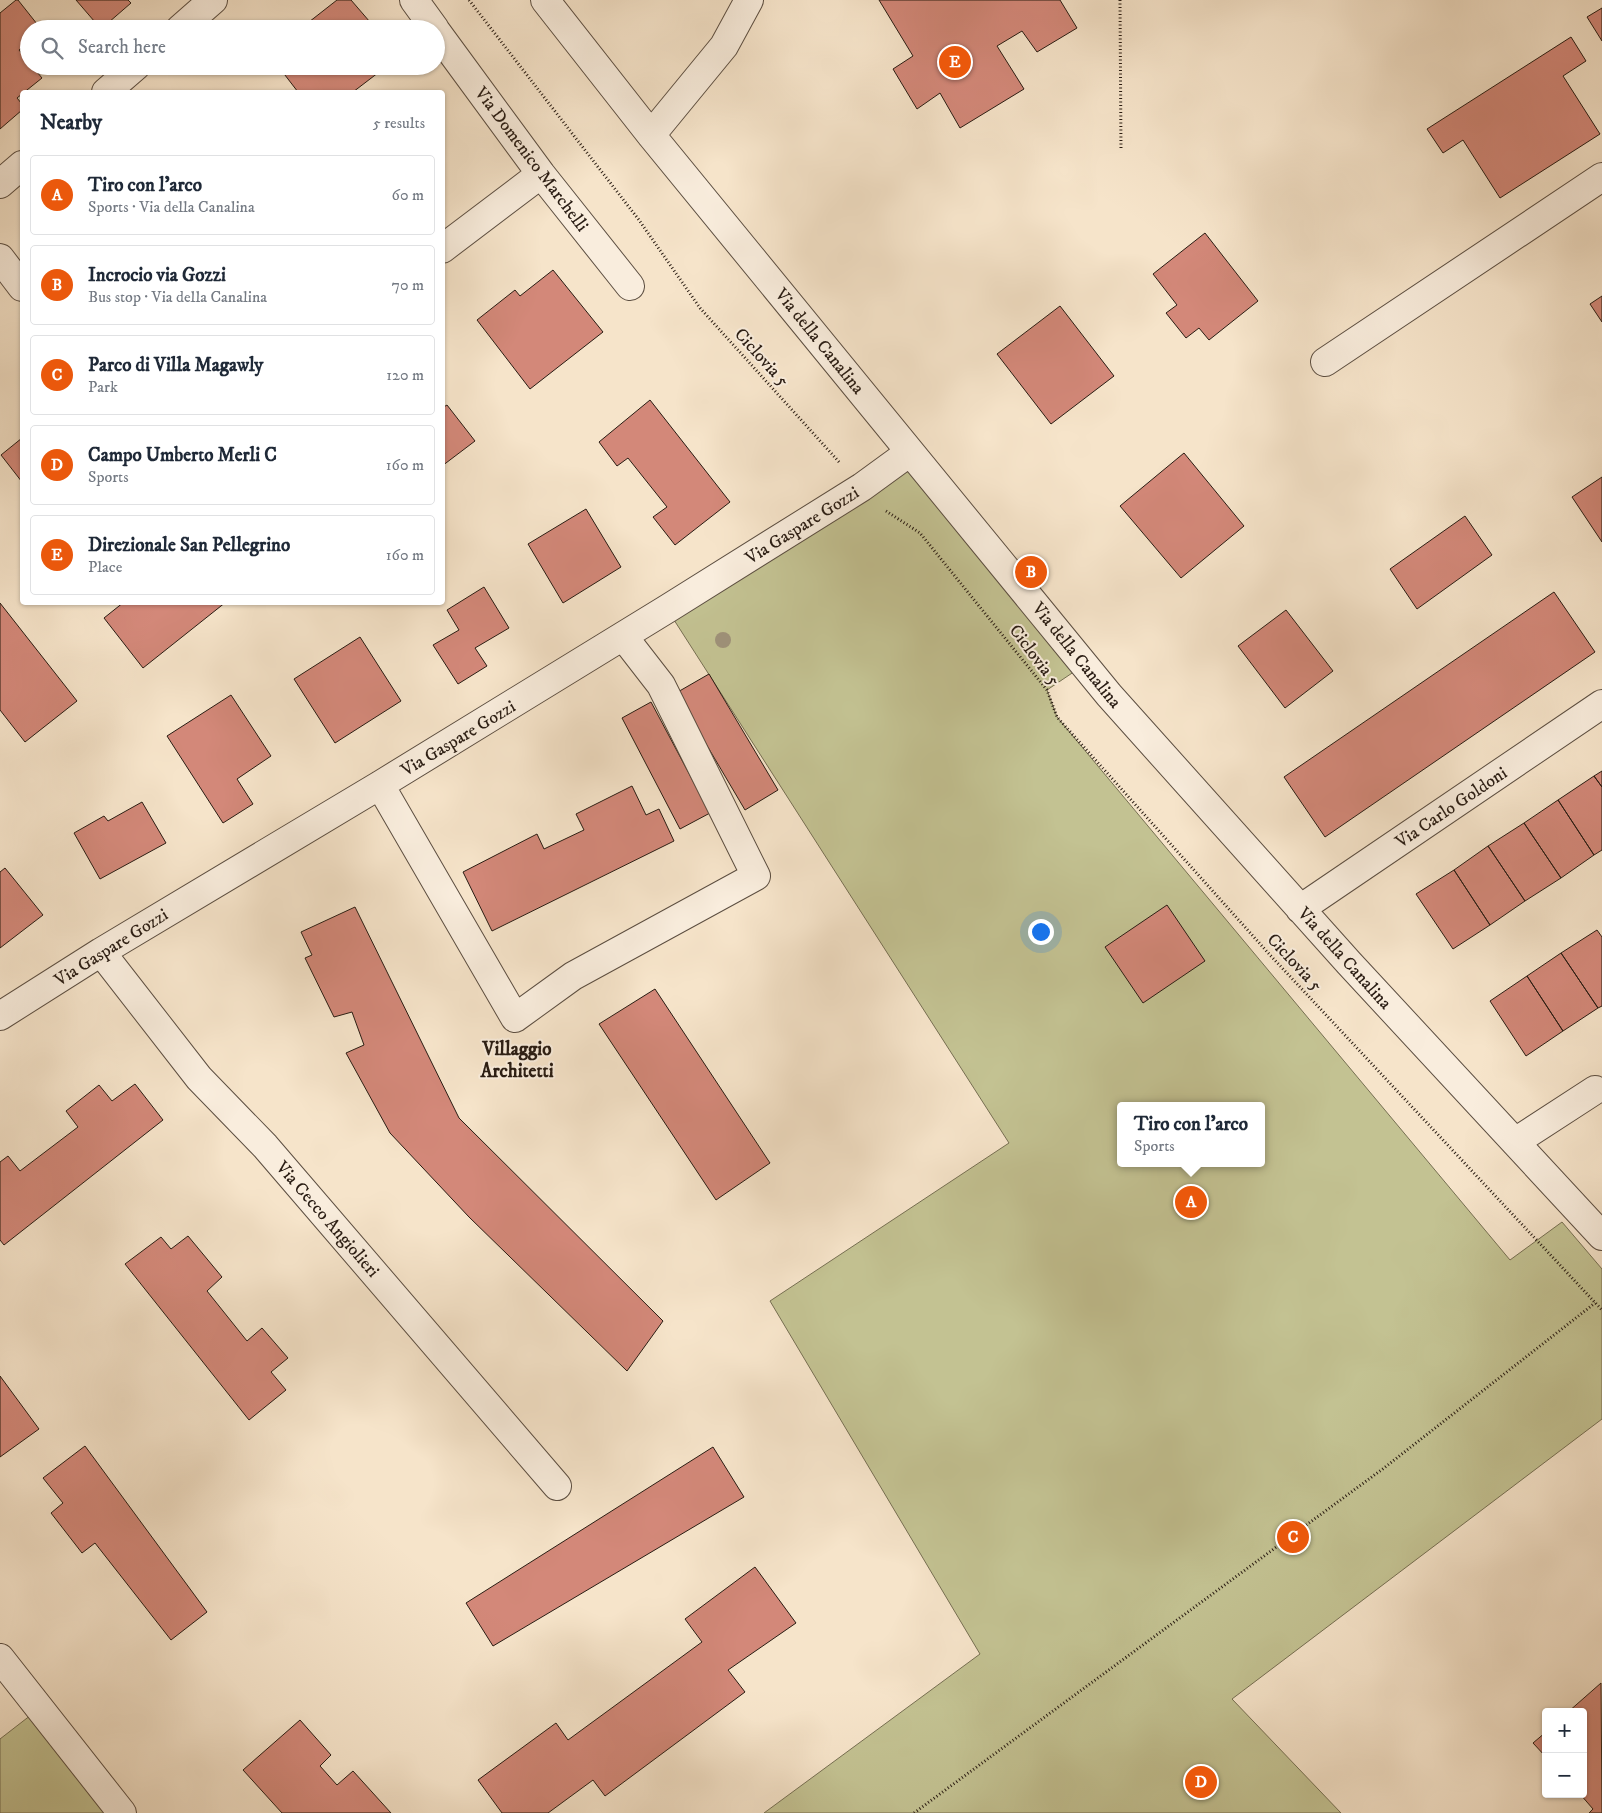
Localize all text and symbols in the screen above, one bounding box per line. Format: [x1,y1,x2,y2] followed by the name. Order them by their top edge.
[20,20,445,75] search box
[38,34,66,62] icon: search
[78,36,166,59] text: Search here
[939,43,971,81] pin: E
[469,82,593,236] street label: Via Domenico Marchelli
[40,110,102,136] text: Nearby
[373,113,425,133] text: 5 results
[88,174,202,197] text: Tiro con l'arco
[52,185,62,205] text: A
[392,185,424,205] text: 60 m
[88,197,255,217] text: Sports · Via della Canalina
[88,264,226,287] text: Incrocio via Gozzi
[52,275,62,295] text: B
[392,275,424,295] text: 70 m
[769,283,869,399] street label: Via della Canalina
[88,287,267,307] text: Bus stop · Via della Canalina
[729,324,793,392] street label: Ciclovia 5
[88,354,263,377] text: Parco di Villa Magawly
[52,365,62,385] text: C
[386,365,424,385] text: 120 m
[88,377,118,397] text: Park
[88,444,277,467] text: Campo Umberto Merli C
[51,455,63,475] text: D
[386,455,424,475] text: 160 m
[88,467,129,487] text: Sports
[741,482,863,570] street label: Via Gaspare Gozzi
[88,534,290,557] text: Direzionale San Pellegrino
[51,545,63,565] text: E
[386,545,424,565] text: 160 m
[1015,553,1047,591] pin: B
[88,557,122,577] text: Place
[1026,597,1126,713] street label: Via della Canalina
[1004,620,1065,691] street label: Ciclovia 5
[396,696,520,782] street label: Via Gaspare Gozzi
[1391,762,1512,854] street label: Via Carlo Goldoni
[1292,902,1396,1015] street label: Via della Canalina
[50,904,172,992] street label: Via Gaspare Gozzi
[1028,919,1054,945] your location
[1262,929,1327,996] street label: Ciclovia 5
[479,1038,554,1083] district label: Villaggio Architetti
[1117,1102,1265,1167] popup
[1134,1113,1248,1136] text: Tiro con l'arco
[1134,1136,1175,1156] text: Sports
[270,1156,384,1282] street label: Via Cecco Angiolieri
[1175,1183,1207,1221] pin: A
[1277,1518,1309,1556] pin: C
[1542,1708,1587,1798] map controls
[1542,1708,1587,1753] button: +
[1542,1753,1587,1798] button: −
[1185,1763,1217,1801] pin: D

